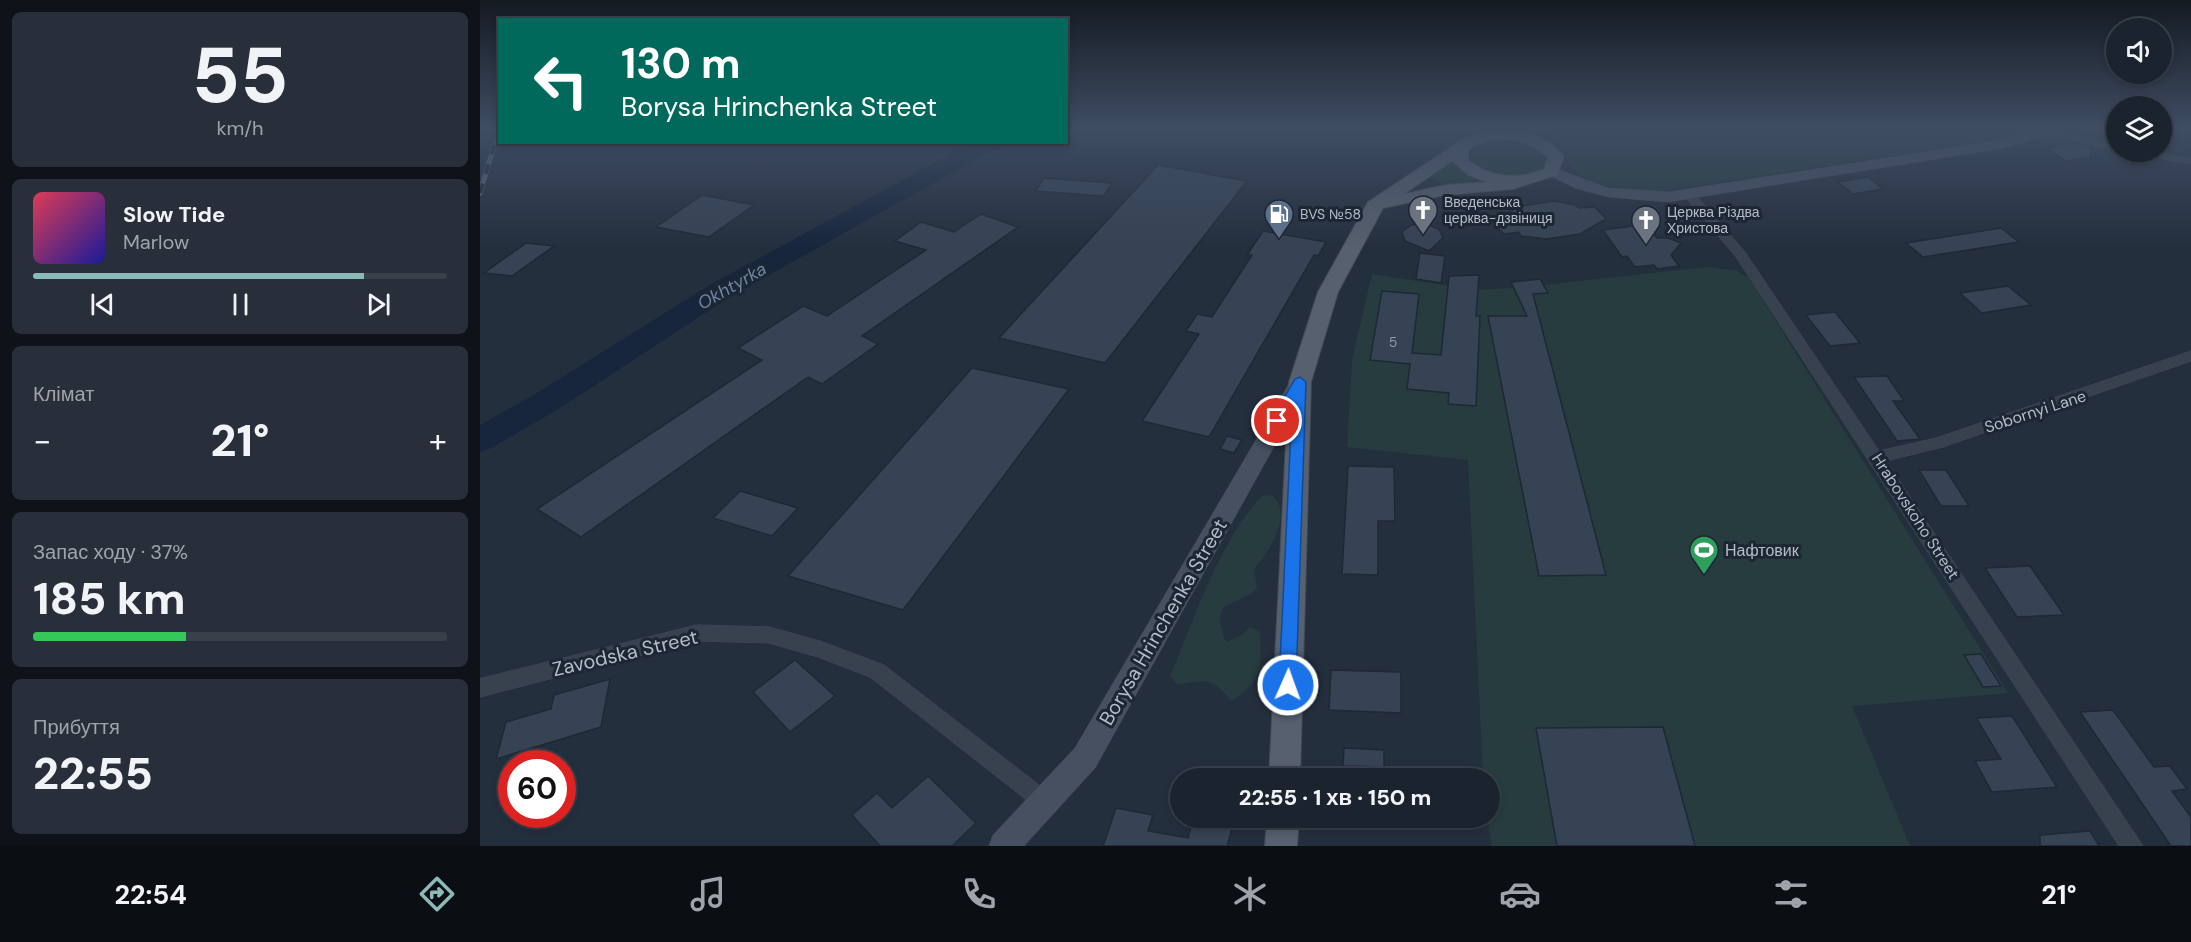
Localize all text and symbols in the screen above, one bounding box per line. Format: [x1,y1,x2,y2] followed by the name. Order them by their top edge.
[2106,18,2172,162] map controls
[2106,18,2172,84] button: sound
[191,25,289,126] text: 55
[621,36,741,91] text: 130 m
[522,42,600,120] icon: left
[621,89,937,124] text: Borysa Hrinchenka Street
[2106,96,2172,162] button: layers
[216,115,264,141] text: km/h
[1444,193,1553,227] place label: Введенська церква-дзвіниця
[1407,194,1439,236] church icon: Введенська церква-дзвіниця
[1263,198,1295,240] fuel station icon: BVS №58
[123,200,225,229] text: Slow Tide
[1667,203,1760,237] place label: Церква Різдва Христова
[1630,204,1662,246] church icon: Церква Різдва Христова
[1300,205,1361,223] place label: BVS №58
[123,229,189,255] text: Marlow
[693,257,771,315] water label: Okhtyrka
[86,288,119,321] icon: previous
[224,288,257,321] icon: pause
[362,288,395,321] icon: next
[1389,333,1397,351] house number: 5
[33,381,94,407] text: Клімат
[1982,385,2089,438] street label: Sobornyi Lane
[1251,395,1302,446] pin
[1260,404,1293,437] icon: arrive
[210,411,270,470] text: 21°
[33,419,51,462] text: −
[429,419,447,462] text: +
[1867,449,1964,583] street label: Hrabovskoho Street
[1093,514,1233,730] street label: Borysa Hrinchenka Street
[1688,534,1720,576] sports icon: Нафтовик
[33,539,188,565] text: Запас ходу · 37%
[1725,540,1800,561] place label: Нафтовик
[33,569,186,628] text: 185 km
[550,624,701,682] street label: Zavodska Street
[1256,653,1320,717] position arrow
[33,714,120,740] text: Прибуття
[33,744,153,803] text: 22:55
[498,750,576,828] speed limit sign: 60
[1239,783,1431,812] text: 22:55 · 1 хв · 150 m
[416,873,458,915] icon: directions
[687,873,729,915] icon: music
[958,873,1000,915] icon: phone
[1229,873,1271,915] icon: climate
[1499,873,1541,915] icon: car
[1770,873,1812,915] icon: filters
[114,877,187,912] text: 22:54
[2041,877,2077,912] text: 21°

